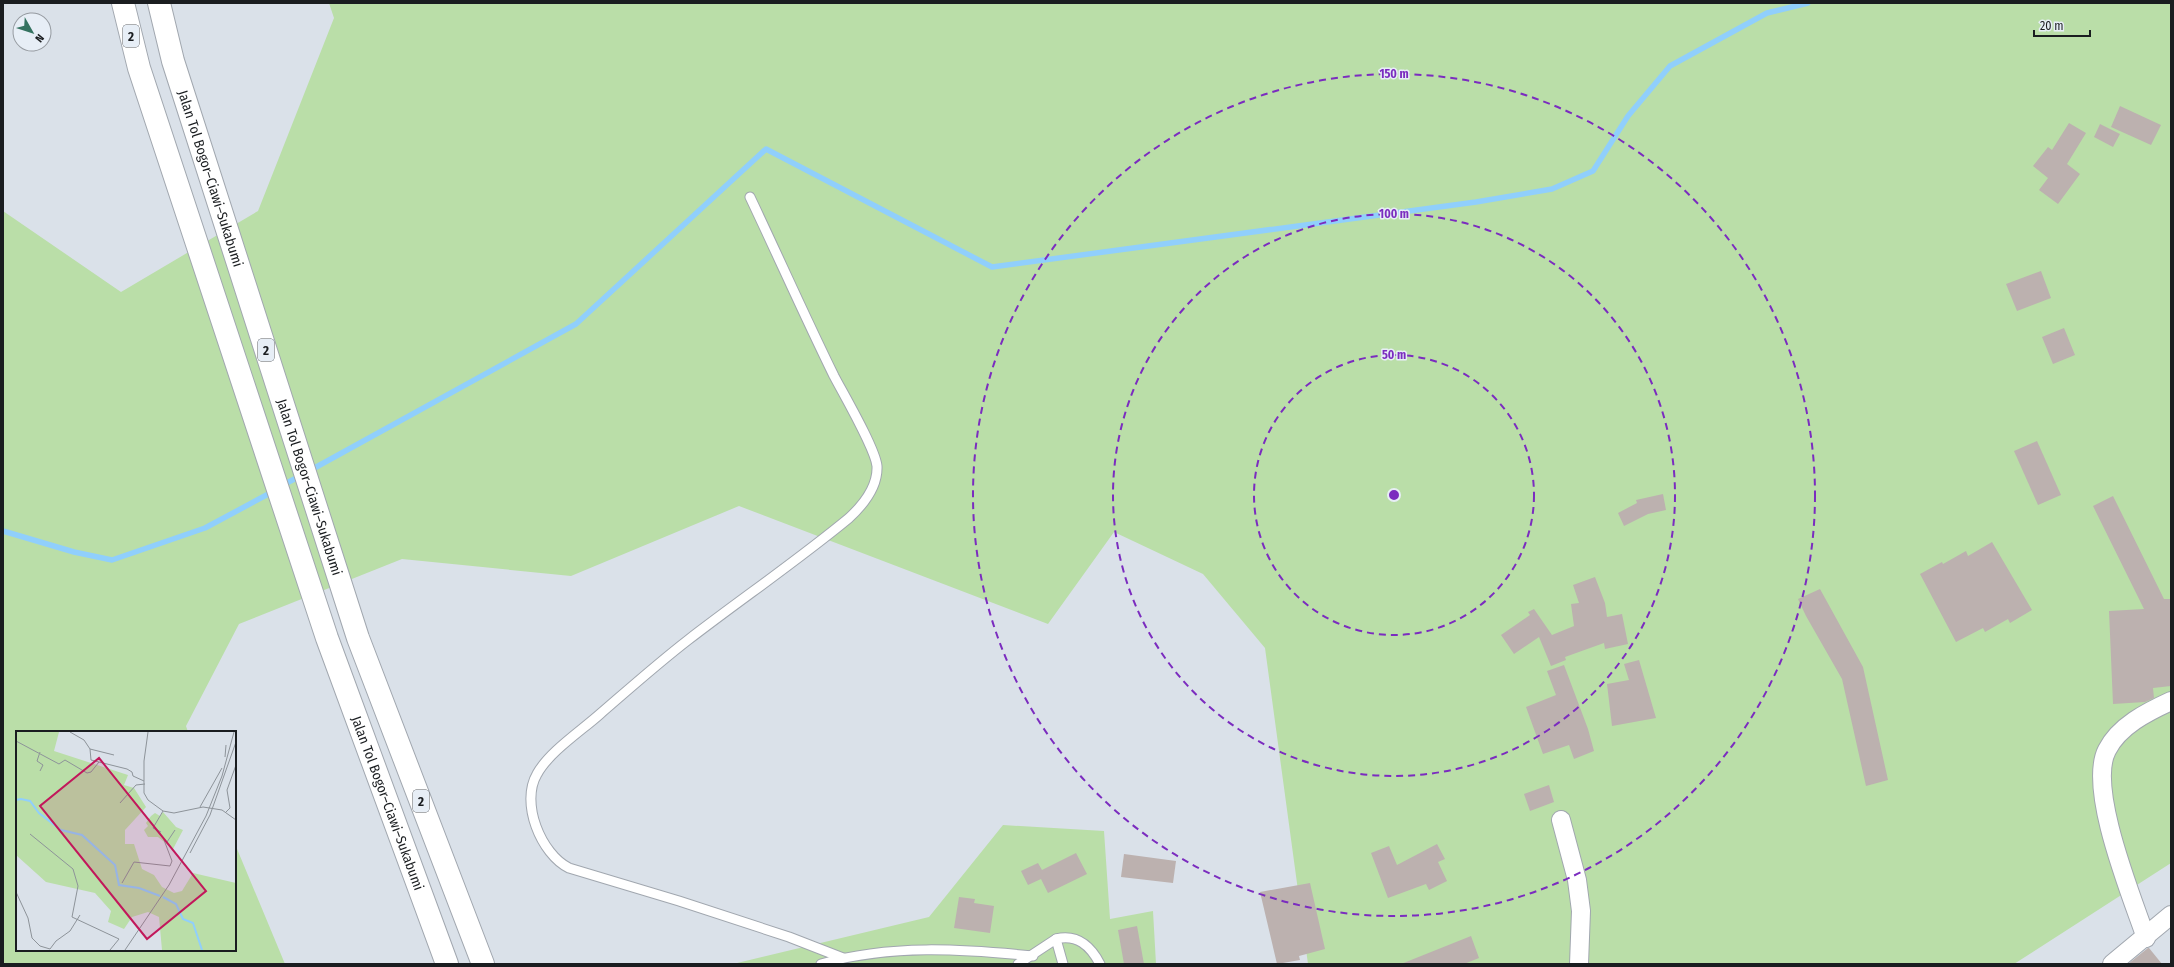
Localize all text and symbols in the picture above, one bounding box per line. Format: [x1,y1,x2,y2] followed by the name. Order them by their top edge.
[12,12,52,52] north arrow
[2034,12,2090,38] scale bar
[2040,19,2064,33] text: 20 m
[123,25,139,47] road number: 2
[32,31,47,45] text: N
[1379,67,1409,81] text: 150 m
[174,88,247,269] street label: Jalan Tol Bogor–Ciawi–Sukabumi
[1379,207,1409,221] text: 100 m
[258,339,274,361] road number: 2
[1382,348,1406,362] text: 50 m
[273,397,346,577] street label: Jalan Tol Bogor–Ciawi–Sukabumi
[1387,488,1401,502] centre of rings
[348,714,428,893] street label: Jalan Tol Bogor–Ciawi–Sukabumi
[16,731,236,951] inset map
[413,790,429,812] road number: 2

